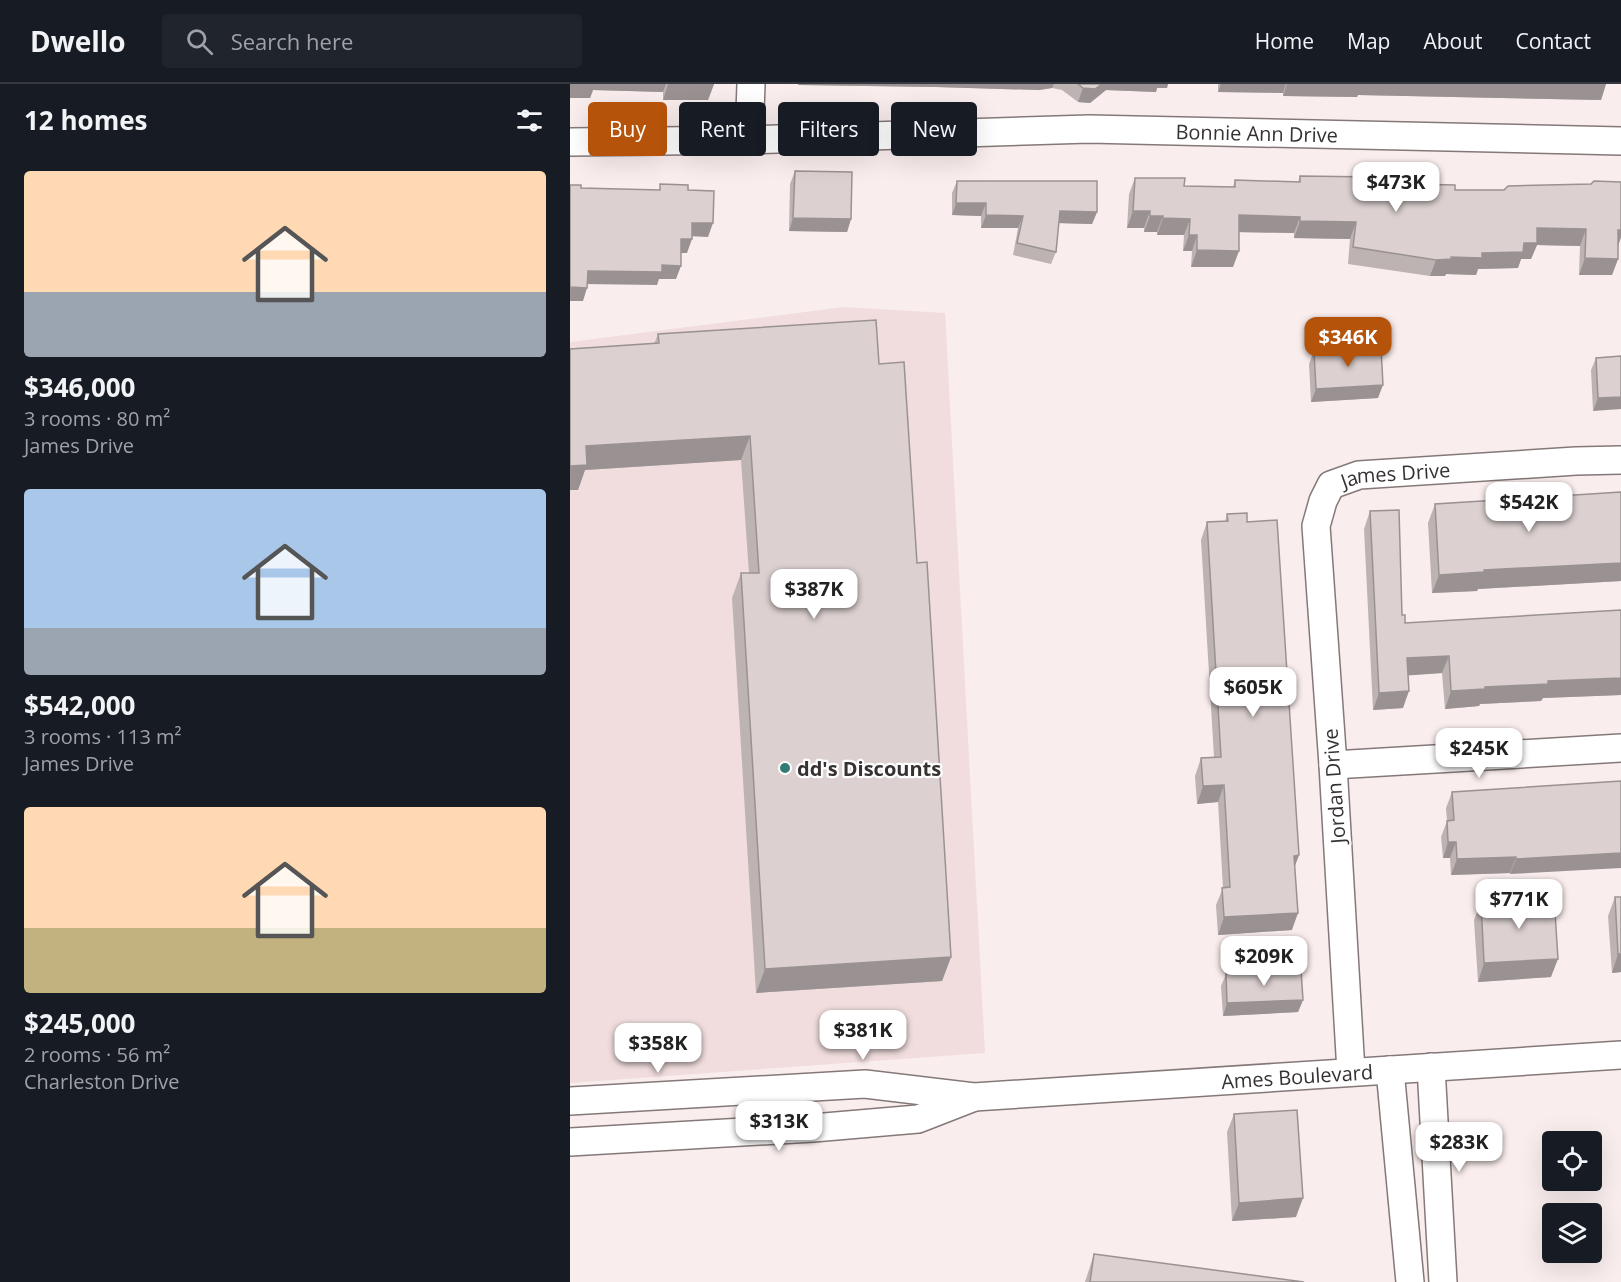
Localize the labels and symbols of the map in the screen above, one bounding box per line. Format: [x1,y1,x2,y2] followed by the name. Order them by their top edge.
[1175,117,1338,148] street label: Bonnie Ann Drive
[1354,162,1438,213] pin: $473K
[1306,317,1390,368] pin: $346K
[1335,456,1451,495] street label: James Drive
[1487,482,1571,533] pin: $542K
[772,569,856,620] pin: $387K
[1211,667,1295,718] pin: $605K
[1317,728,1352,846] street label: Jordan Drive
[1437,728,1521,779] pin: $245K
[797,755,941,782] place label: dd's Discounts
[778,761,792,775] marker: dd's Discounts
[1477,879,1561,930] pin: $771K
[1222,936,1306,987] pin: $209K
[821,1010,905,1061] pin: $381K
[616,1023,700,1074] pin: $358K
[1220,1058,1374,1094] street label: Ames Boulevard
[737,1101,821,1152] pin: $313K
[1417,1122,1501,1173] pin: $283K

